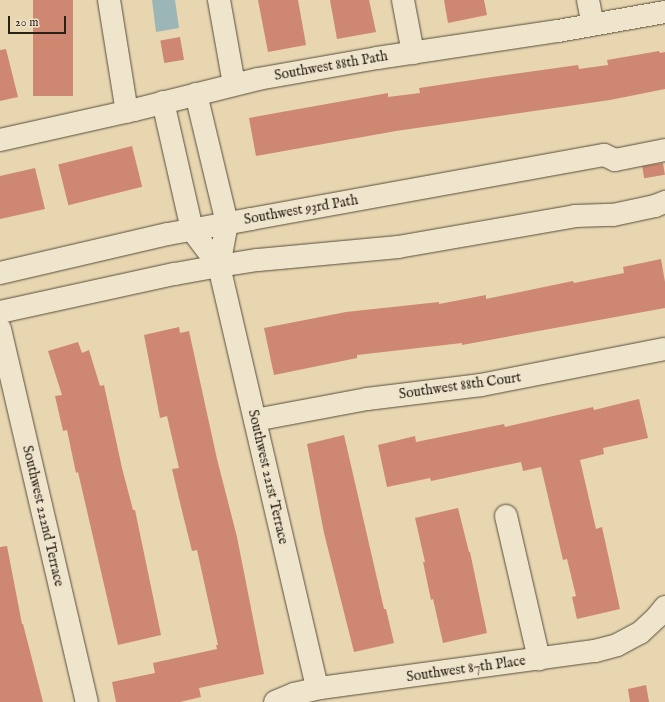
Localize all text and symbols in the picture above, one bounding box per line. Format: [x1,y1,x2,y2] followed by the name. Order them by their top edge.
[10,8,68,34] scale bar
[15,15,38,30] text: 20 m
[273,48,389,84] street label: Southwest 88th Path
[243,192,359,228] street label: Southwest 93rd Path
[398,369,522,403] street label: Southwest 88th Court
[244,408,292,546] street label: Southwest 221st Terrace
[19,444,67,588] street label: Southwest 222nd Terrace
[405,652,527,686] street label: Southwest 87th Place

